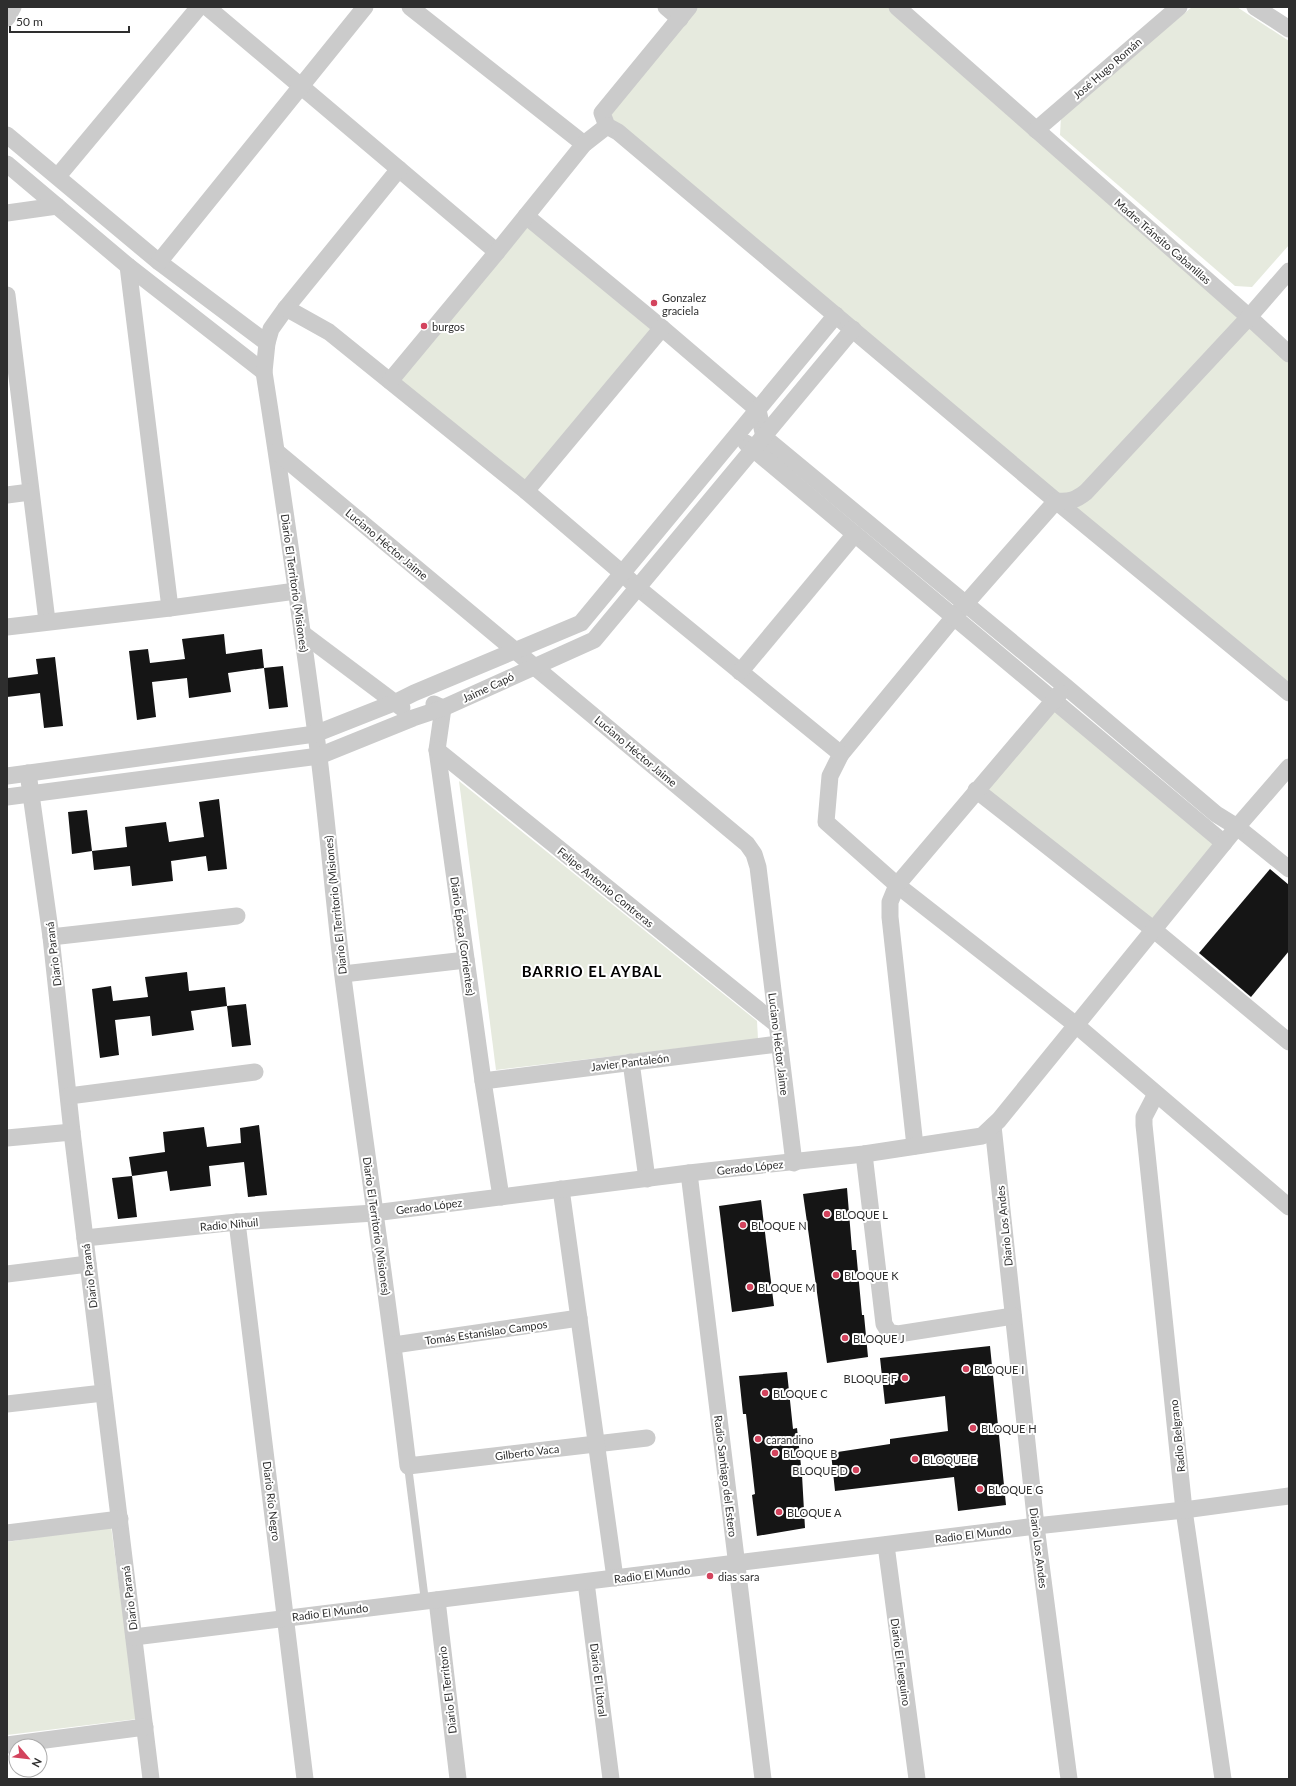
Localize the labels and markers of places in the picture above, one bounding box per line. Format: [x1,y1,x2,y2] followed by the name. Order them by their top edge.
[662,291,706,317] place label: Gonzalez graciela
[649,298,659,308] marker: Gonzalez graciela
[432,320,465,333] place label: burgos
[419,321,429,331] marker: burgos
[835,1208,888,1221] place label: BLOQUE L
[822,1209,832,1219] marker: BLOQUE L
[751,1219,807,1232] place label: BLOQUE N
[738,1220,748,1230] marker: BLOQUE N
[844,1269,899,1282] place label: BLOQUE K
[831,1270,841,1280] marker: BLOQUE K
[758,1281,815,1294] place label: BLOQUE M
[745,1282,755,1292] marker: BLOQUE M
[853,1332,905,1345] place label: BLOQUE J
[840,1333,850,1343] marker: BLOQUE J
[974,1363,1024,1376] place label: BLOQUE I
[961,1364,971,1374] marker: BLOQUE I
[844,1372,897,1385] place label: BLOQUE F
[900,1373,910,1383] marker: BLOQUE F
[773,1387,828,1400] place label: BLOQUE C
[760,1388,770,1398] marker: BLOQUE C
[981,1422,1037,1435] place label: BLOQUE H
[968,1423,978,1433] marker: BLOQUE H
[766,1433,813,1446] place label: carandino
[753,1434,763,1444] marker: carandino
[783,1447,837,1460] place label: BLOQUE B
[770,1448,780,1458] marker: BLOQUE B
[923,1453,977,1466] place label: BLOQUE E
[910,1454,920,1464] marker: BLOQUE E
[792,1464,848,1477] place label: BLOQUE D
[851,1465,861,1475] marker: BLOQUE D
[988,1483,1043,1496] place label: BLOQUE G
[975,1484,985,1494] marker: BLOQUE G
[787,1506,842,1519] place label: BLOQUE A
[774,1507,784,1517] marker: BLOQUE A
[718,1570,759,1583] place label: dias sara
[705,1571,715,1581] marker: dias sara

